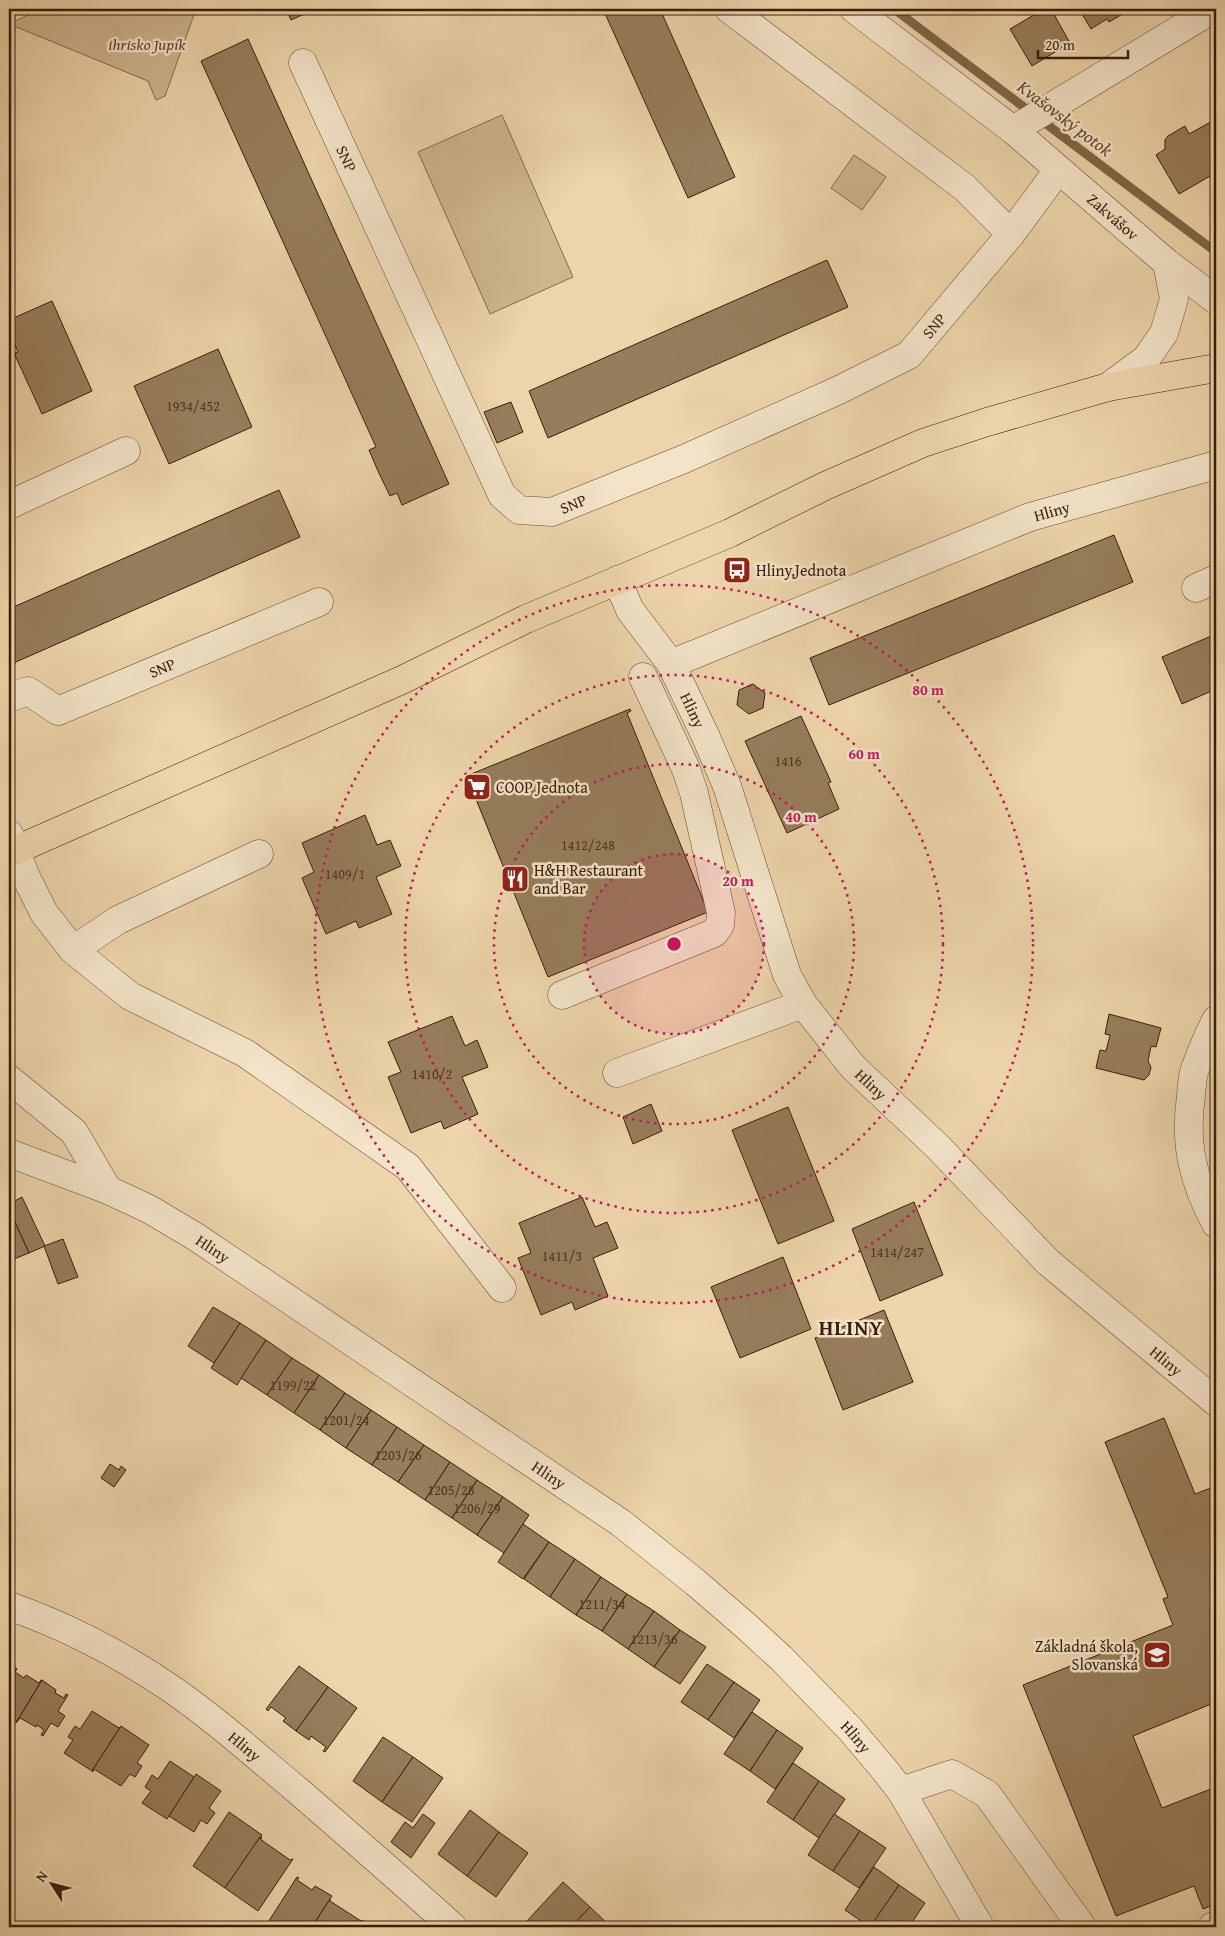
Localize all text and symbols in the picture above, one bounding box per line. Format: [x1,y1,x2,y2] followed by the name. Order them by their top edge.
[1038,28,1128,60] scale bar
[108,32,186,56] park label: ihrisko Jupík
[1045,34,1076,55] text: 20 m
[1011,73,1119,163] water label: Kvašovský potok
[330,141,363,176] street label: SNP
[1082,187,1144,246] street label: Zakvášov
[916,308,952,344] street label: SNP
[166,396,220,416] house number: 1934/452
[556,487,590,520] street label: SNP
[1031,494,1073,527] street label: Hliny
[722,555,752,585] bus stop icon: Hliny,Jednota
[756,558,847,582] place label: Hliny,Jednota
[145,651,179,684] street label: SNP
[912,679,944,700] text: 80 m
[674,688,712,732] street label: Hliny
[848,743,880,764] text: 60 m
[775,751,802,771] house number: 1416
[462,772,492,802] supermarket icon: COOP Jednota
[496,775,588,799] place label: COOP Jednota
[785,806,817,827] text: 40 m
[561,835,615,855] house number: 1412/248
[534,858,643,900] place label: H&H Restaurant and Bar
[325,864,365,884] house number: 1409/1
[500,864,530,894] restaurant icon: H&H Restaurant and Bar
[722,870,754,891] text: 20 m
[665,935,683,953] centre of rings
[850,1063,893,1105] street label: Hliny
[412,1064,452,1084] house number: 1410/2
[191,1228,235,1269] street label: Hliny
[870,1242,924,1262] house number: 1414/247
[542,1246,582,1266] house number: 1411/3
[819,1312,883,1343] district label: HLINY
[1145,1340,1188,1382] street label: Hliny
[269,1375,317,1395] house number: 1199/22
[322,1410,370,1430] house number: 1201/24
[374,1445,422,1465] house number: 1203/26
[527,1454,571,1495] street label: Hliny
[427,1480,475,1500] house number: 1205/28
[453,1498,501,1518] house number: 1206/29
[578,1594,626,1614] house number: 1211/34
[630,1629,678,1649] house number: 1213/36
[1035,1634,1138,1676] place label: Základná škola, Slovanská
[1142,1640,1172,1670] school or university icon: Základná škola, Slovanská
[835,1714,877,1758] street label: Hliny
[223,1725,267,1767] street label: Hliny
[28,1858,78,1908] north arrow
[31,1866,53,1886] text: N

